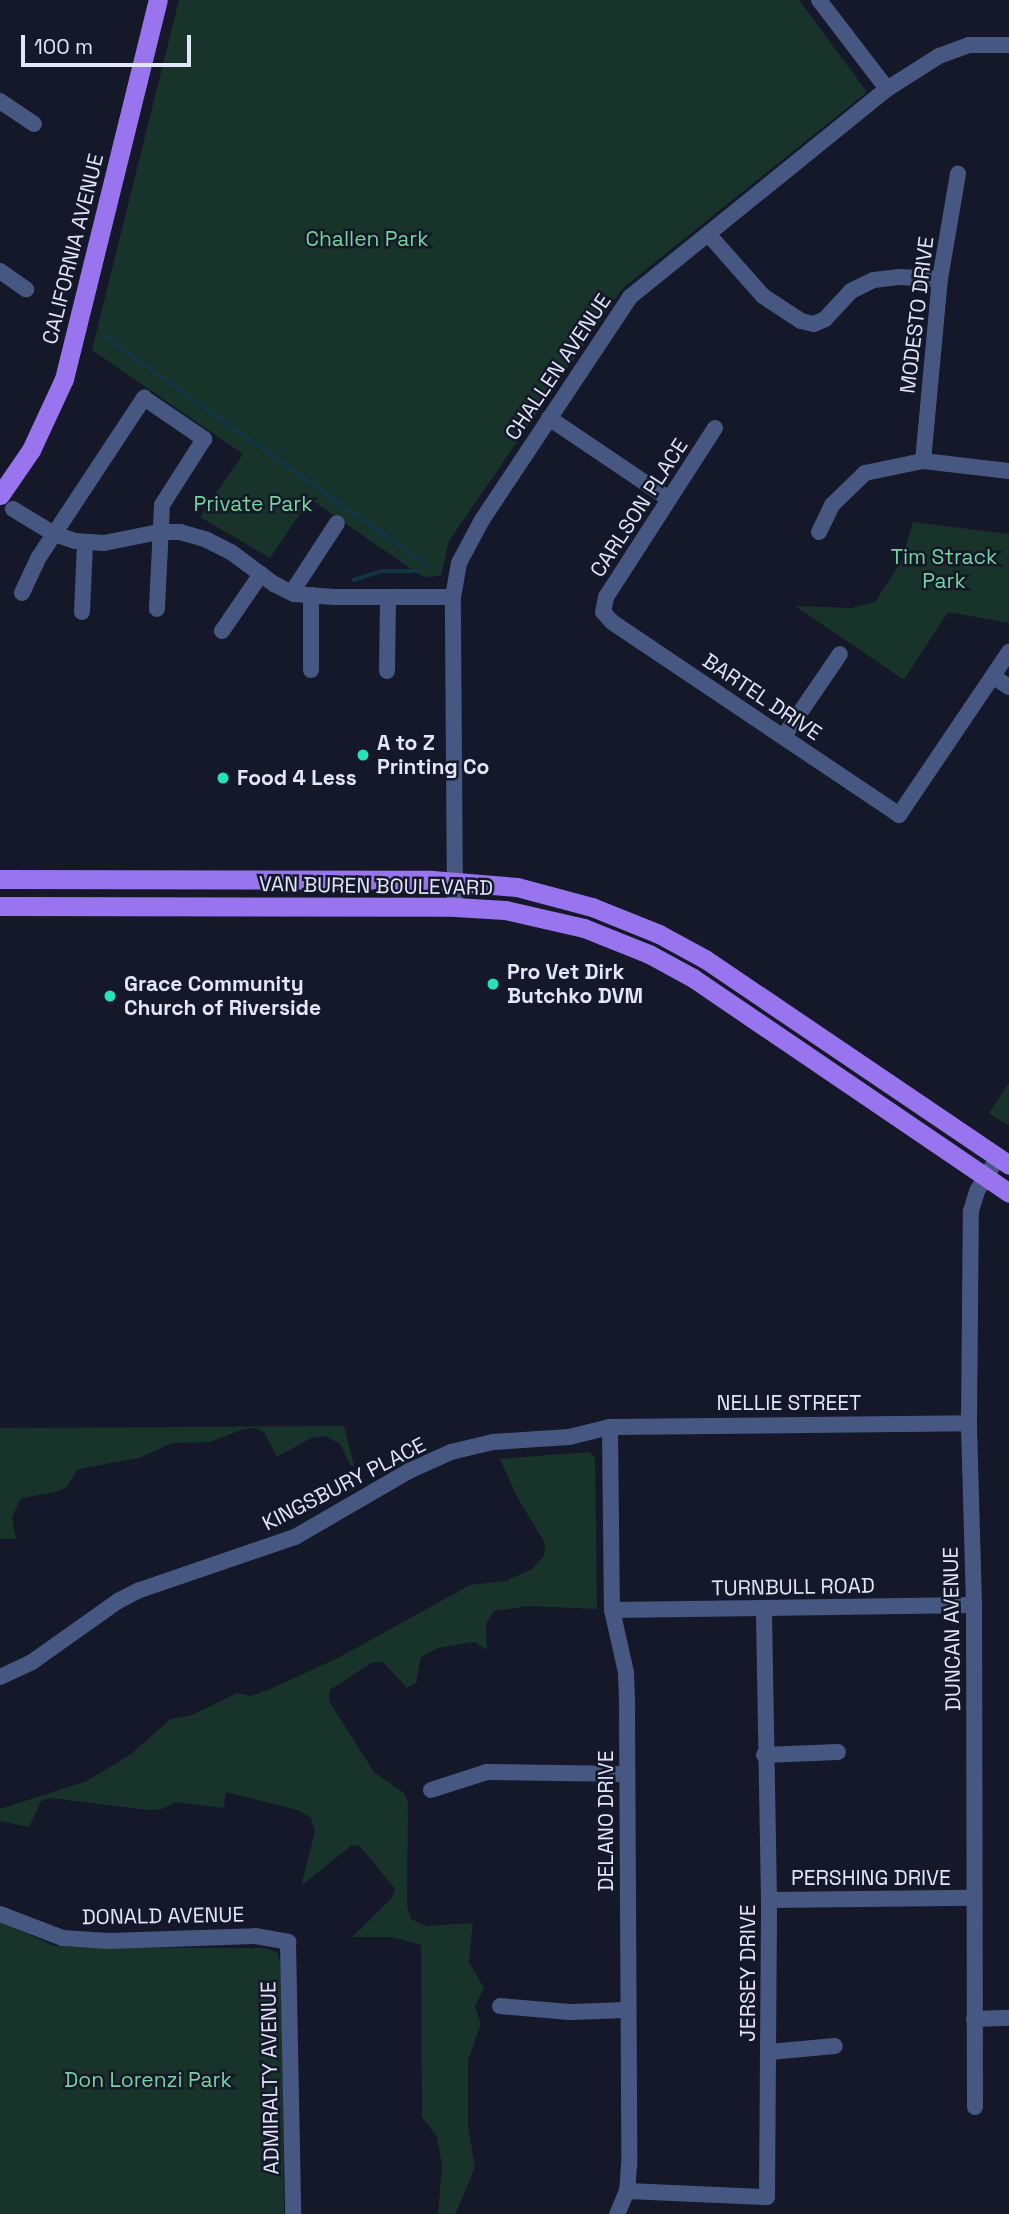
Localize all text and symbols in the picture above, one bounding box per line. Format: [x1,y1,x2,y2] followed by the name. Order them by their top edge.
[24,21,194,65] scale bar
[34,33,93,60] text: 100 m
[37,151,109,347] street label: CALIFORNIA AVENUE
[305,226,429,252] park label: Challen Park
[895,235,939,395] street label: MODESTO DRIVE
[500,289,616,445] street label: CHALLEN AVENUE
[585,434,693,582] street label: CARLSON PLACE
[194,491,312,517] park label: Private Park
[891,544,997,594] park label: Tim Strack Park
[698,648,826,746] street label: BARTEL DRIVE
[377,730,489,780] place label: A to Z Printing Co
[355,747,371,763] marker: A to Z Printing Co
[237,765,357,791] place label: Food 4 Less
[215,770,231,786] marker: Food 4 Less
[259,871,493,901] street label: VAN BUREN BOULEVARD
[507,959,643,1009] place label: Pro Vet Dirk Butchko DVM
[124,971,321,1021] place label: Grace Community Church of Riverside
[485,976,501,992] marker: Pro Vet Dirk Butchko DVM
[102,988,118,1004] marker: Grace Community Church of Riverside
[717,1390,861,1416] street label: NELLIE STREET
[258,1432,430,1536] street label: KINGSBURY PLACE
[938,1547,966,1711] street label: DUNCAN AVENUE
[711,1573,875,1601] street label: TURNBULL ROAD
[593,1751,619,1891] street label: DELANO DRIVE
[791,1865,951,1891] street label: PERSHING DRIVE
[81,1902,245,1930] street label: DONALD AVENUE
[735,1904,761,2042] street label: JERSEY DRIVE
[256,1981,284,2175] street label: ADMIRALTY AVENUE
[64,2067,232,2093] park label: Don Lorenzi Park

